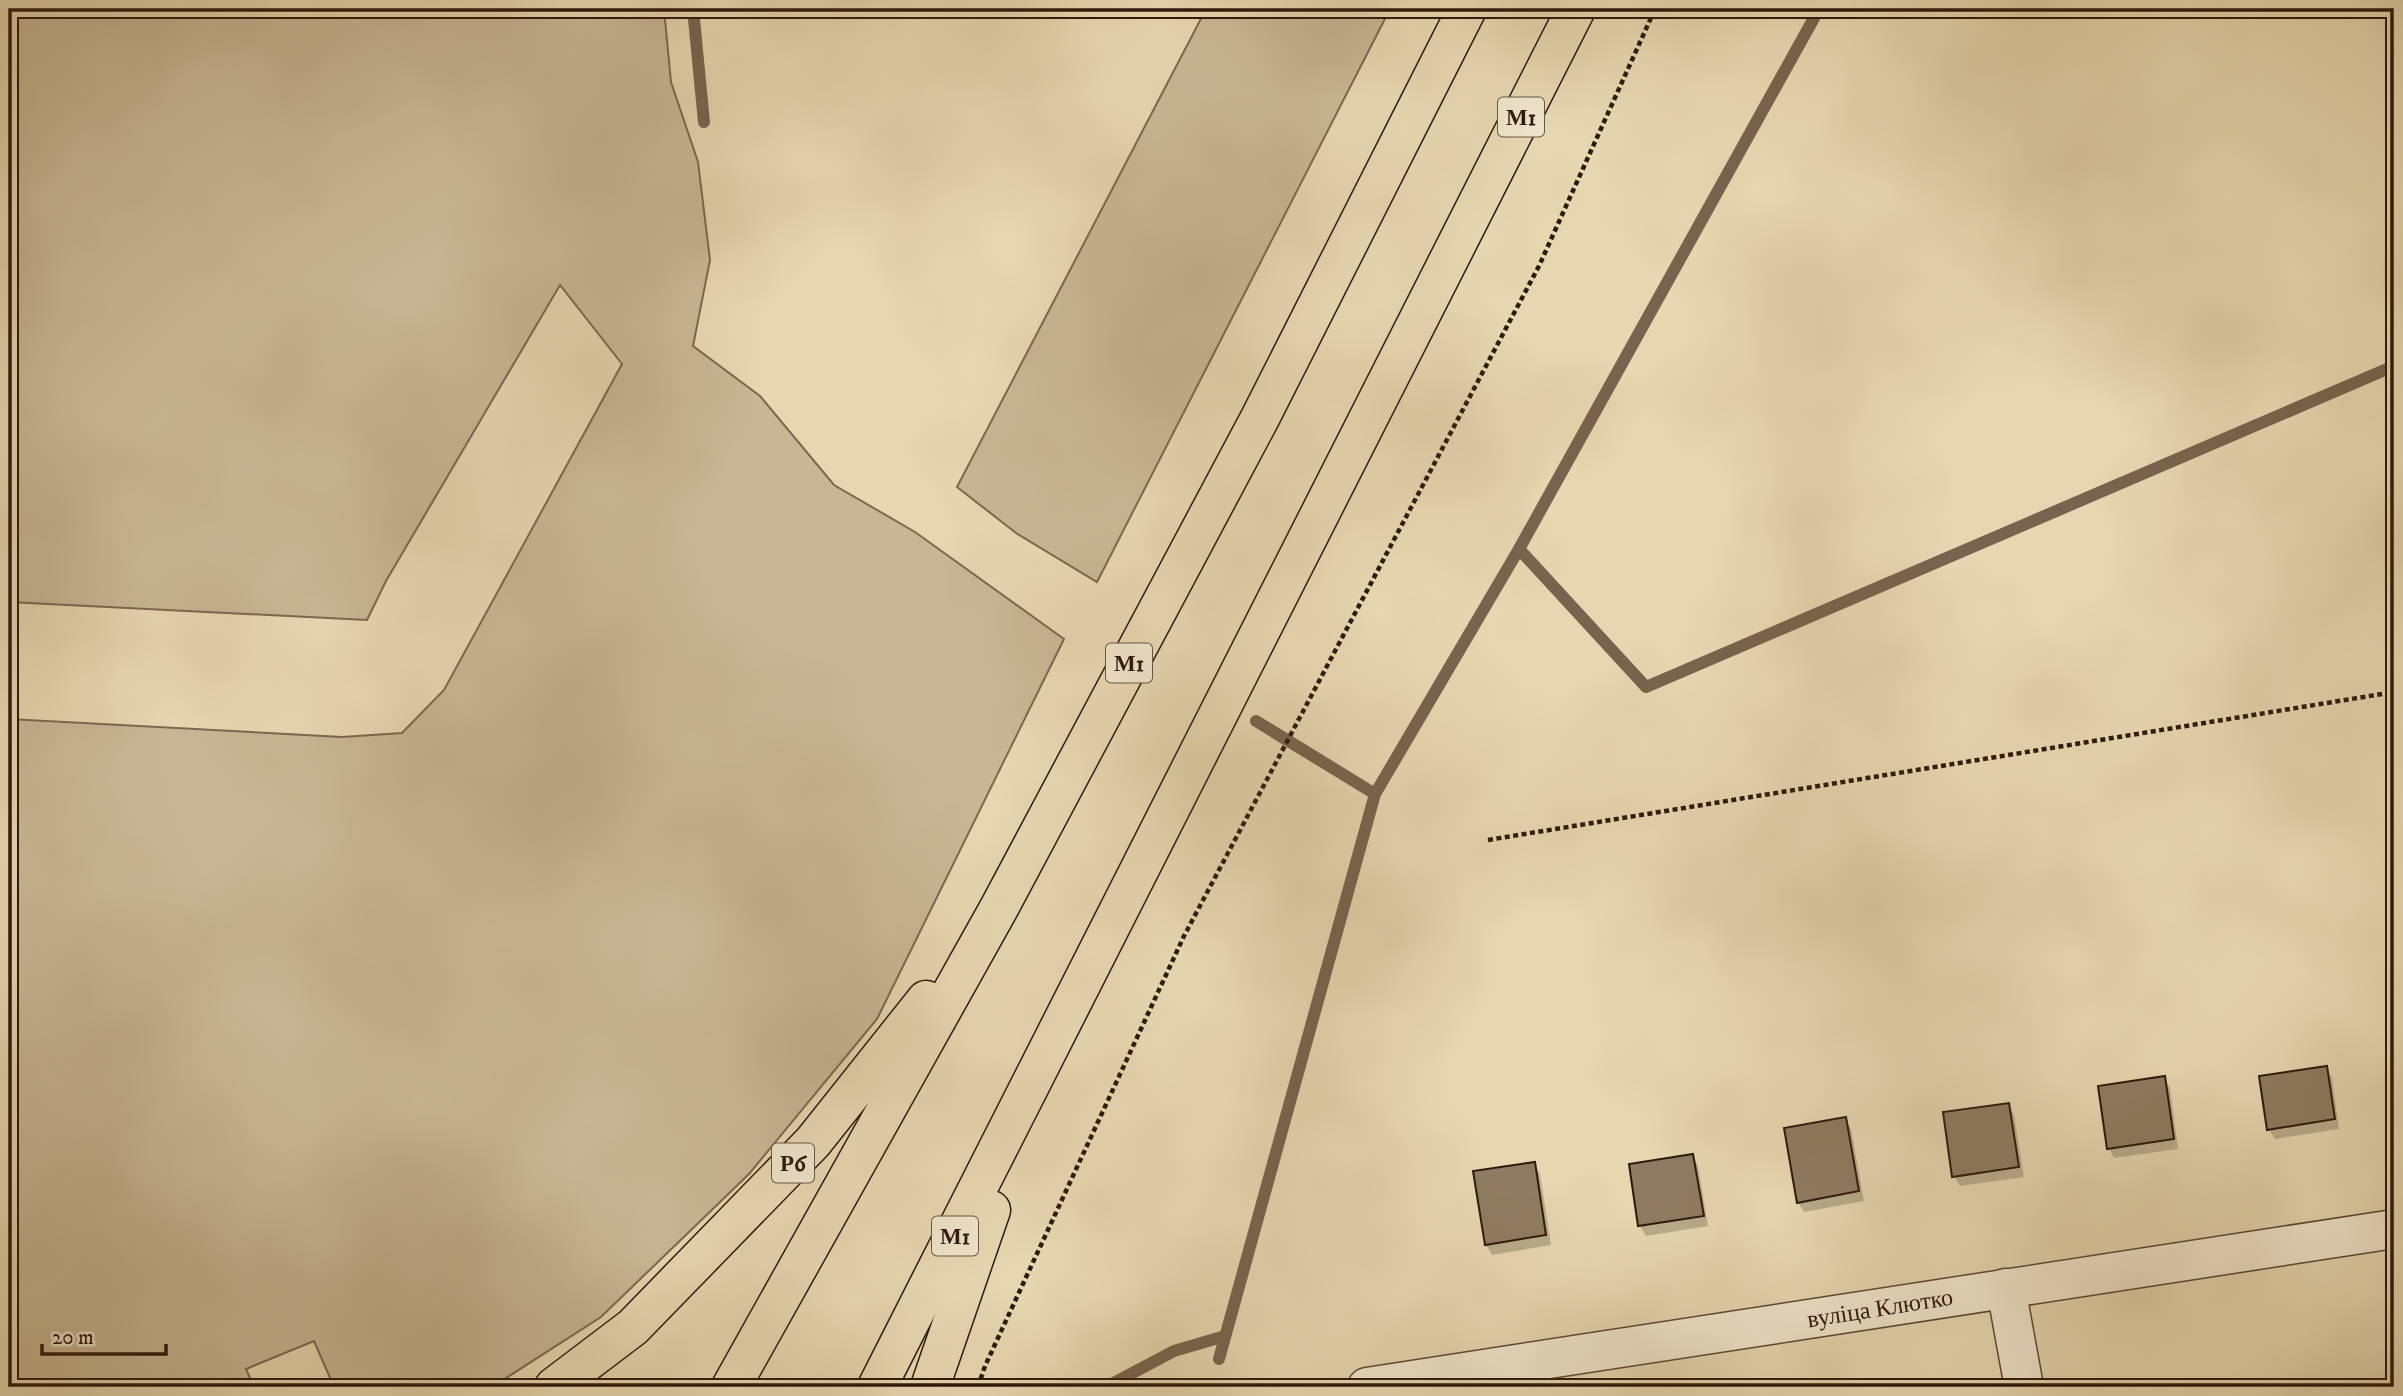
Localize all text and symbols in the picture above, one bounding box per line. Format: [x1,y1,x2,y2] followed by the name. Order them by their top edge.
[1498,98,1544,136] road number: М1
[1106,643,1152,682] road number: М1
[772,1144,814,1182] road number: Р6
[932,1217,978,1256] road number: М1
[1805,1283,1955,1335] street label: вуліца Клютко
[42,1312,166,1356] scale bar
[52,1325,94,1351] text: 20 m

